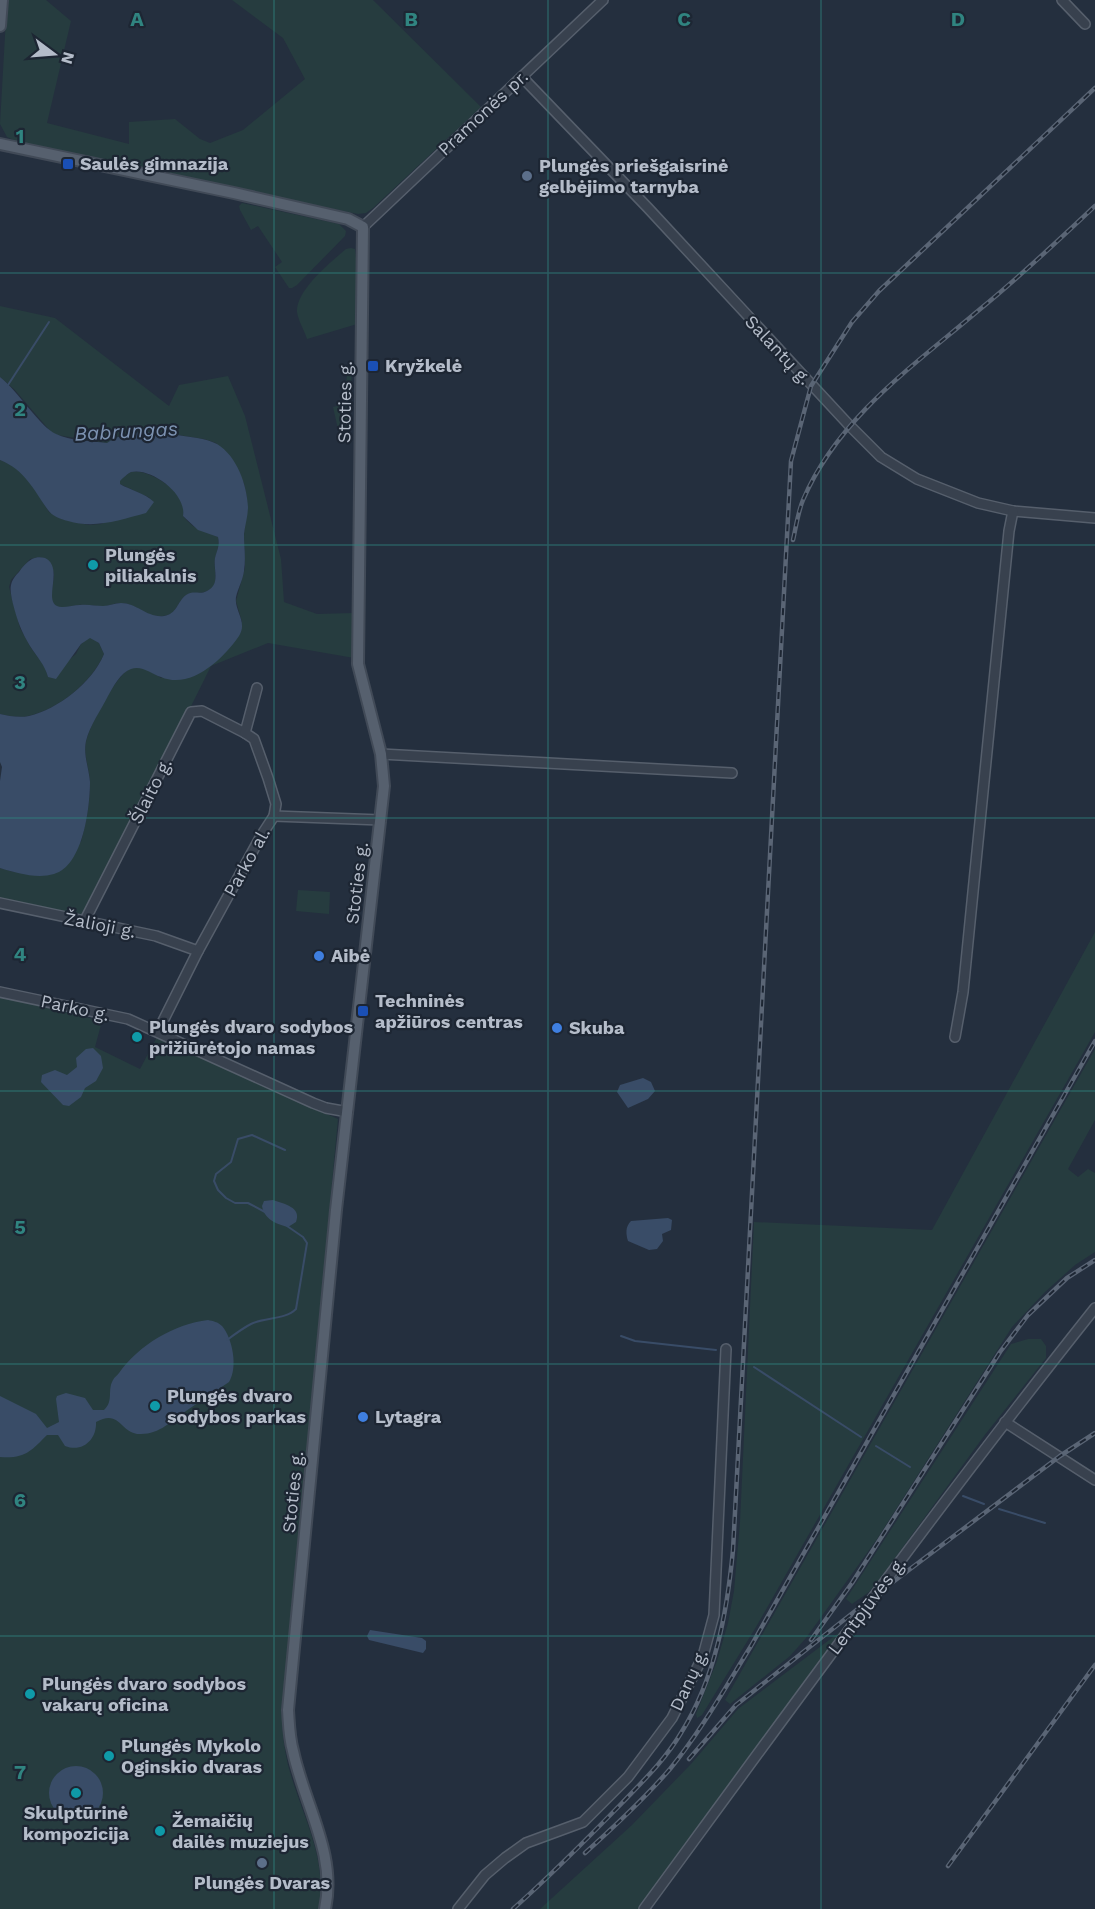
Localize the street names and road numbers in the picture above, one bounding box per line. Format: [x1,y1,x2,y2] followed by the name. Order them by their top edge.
[433,66,532,160] street label: Pramonės pr.
[741,311,816,389] street label: Salantų g.
[333,361,356,443] street label: Stoties g.
[125,754,176,827] street label: Šlaito g.
[219,824,274,900] street label: Parko al.
[341,841,372,925] street label: Stoties g.
[62,907,138,942] street label: Žalioji g.
[39,990,111,1025] street label: Parko g.
[278,1450,307,1534] street label: Stoties g.
[823,1553,910,1658] street label: Lentpjūvės g.
[665,1645,712,1714] street label: Danų g.

